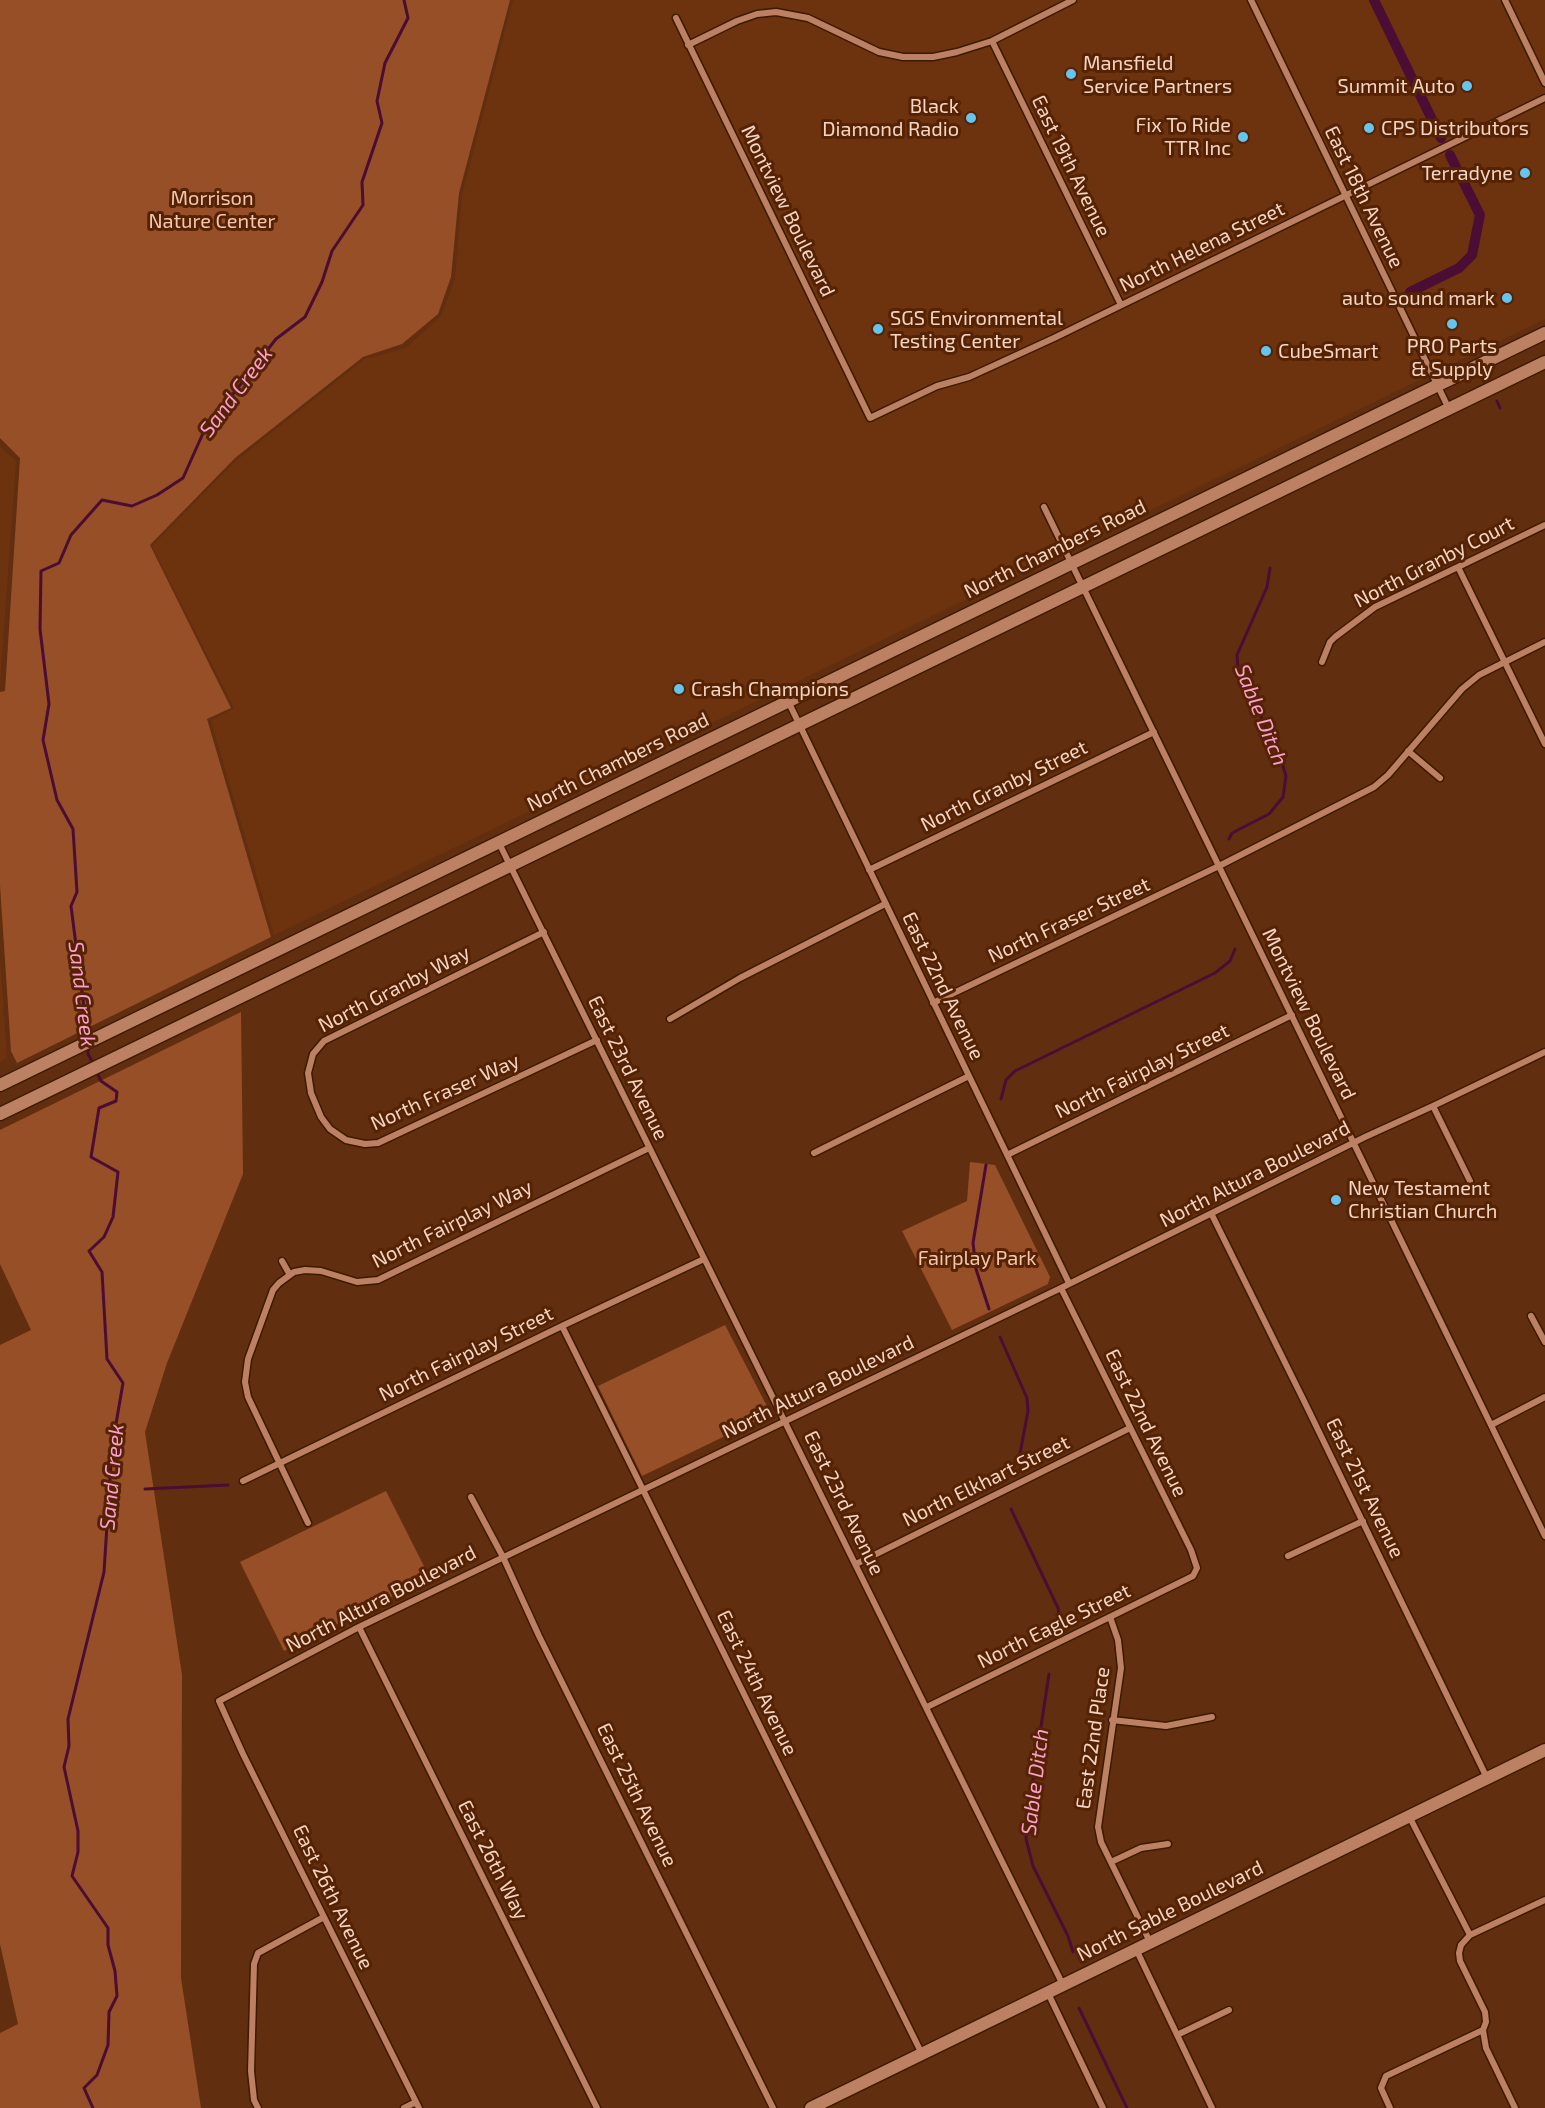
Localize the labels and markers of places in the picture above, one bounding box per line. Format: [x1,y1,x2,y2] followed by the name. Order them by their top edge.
[1083,51,1232,98] place label: Mansfield Service Partners
[1064,67,1078,81] marker: Mansfield Service Partners
[1337,74,1455,98] place label: Summit Auto
[1460,79,1474,93] marker: Summit Auto
[822,94,959,141] place label: Black Diamond Radio
[964,111,978,125] marker: Black Diamond Radio
[1136,113,1231,160] place label: Fix To Ride TTR Inc
[1381,116,1529,140] place label: CPS Distributors
[1362,121,1376,135] marker: CPS Distributors
[1236,130,1250,144] marker: Fix To Ride TTR Inc
[1421,161,1513,185] place label: Terradyne
[1518,166,1532,180] marker: Terradyne
[1342,286,1495,310] place label: auto sound mark
[1500,291,1514,305] marker: auto sound mark
[890,306,1063,353] place label: SGS Environmental Testing Center
[1445,317,1459,331] marker: PRO Parts & Supply
[871,322,885,336] marker: SGS Environmental Testing Center
[1407,334,1497,381] place label: PRO Parts & Supply
[1278,339,1378,363] place label: CubeSmart
[1259,344,1273,358] marker: CubeSmart
[691,677,849,701] place label: Crash Champions
[672,682,686,696] marker: Crash Champions
[1348,1176,1497,1223] place label: New Testament Christian Church
[1329,1193,1343,1207] marker: New Testament Christian Church

